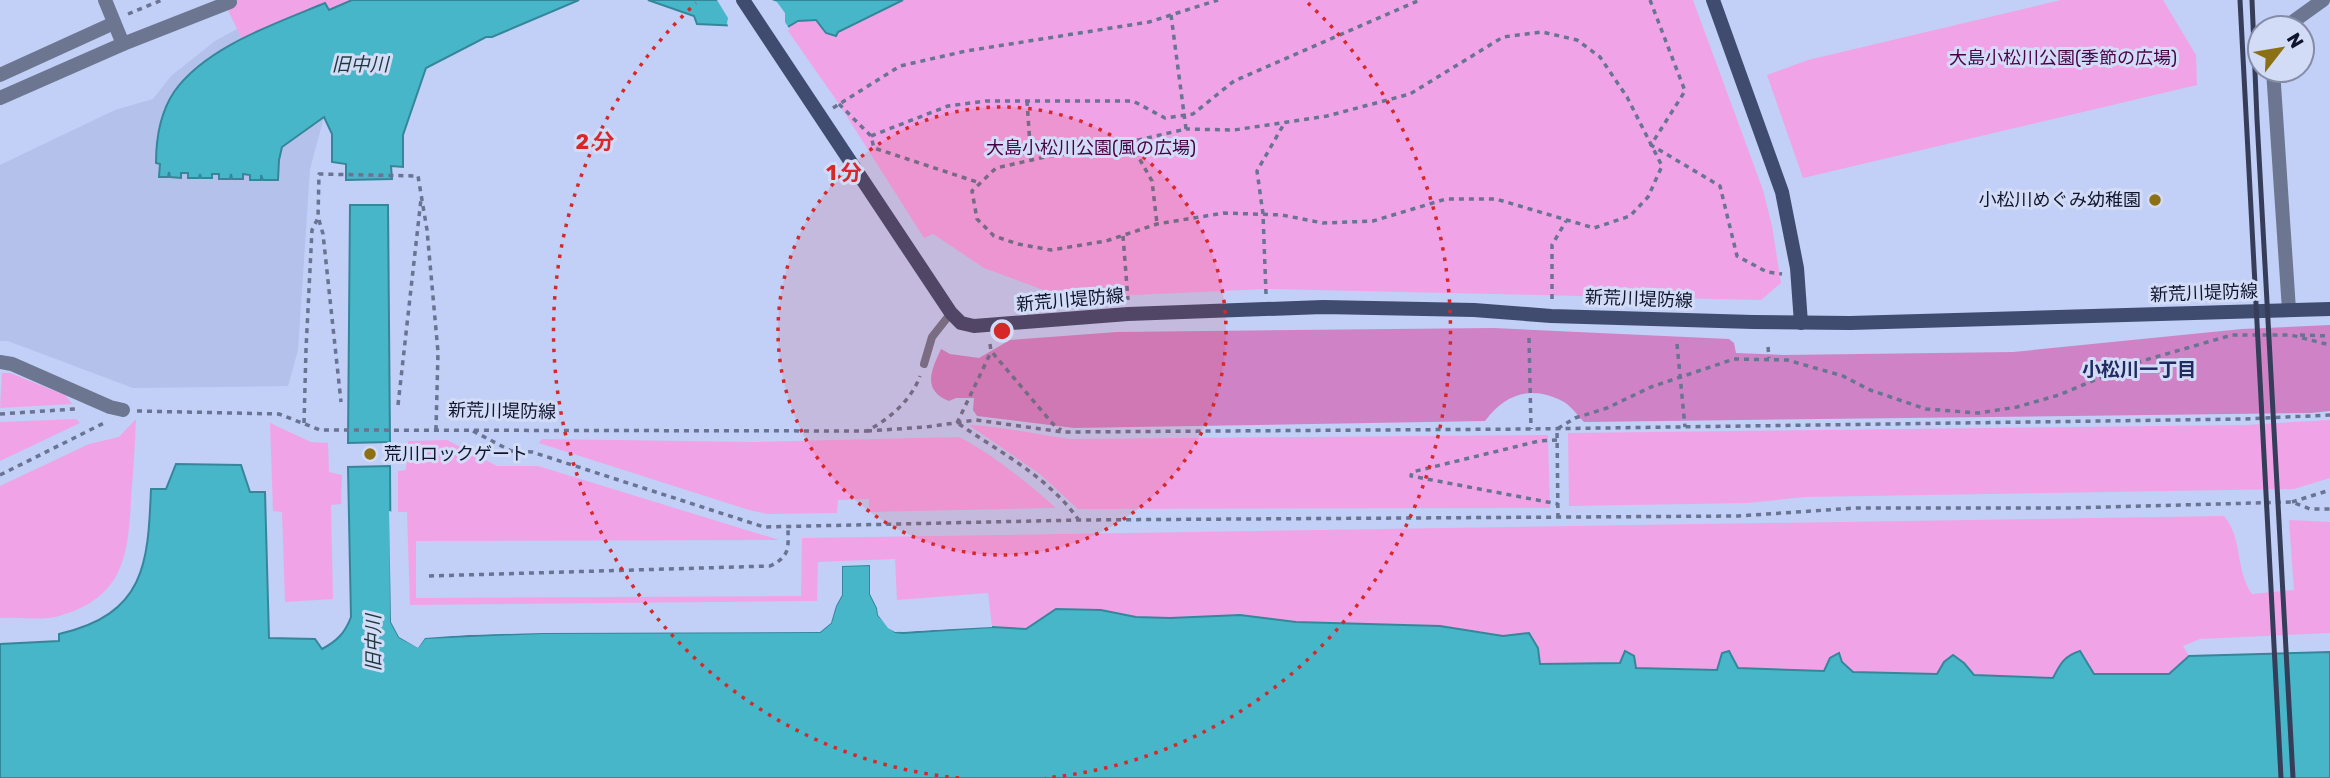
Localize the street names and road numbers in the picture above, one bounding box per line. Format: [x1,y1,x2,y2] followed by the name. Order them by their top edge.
[2150,280,2258,306] street label: 新荒川堤防線
[1015,284,1125,316] street label: 新荒川堤防線
[1585,286,1693,312] street label: 新荒川堤防線
[448,399,556,423] street label: 新荒川堤防線

